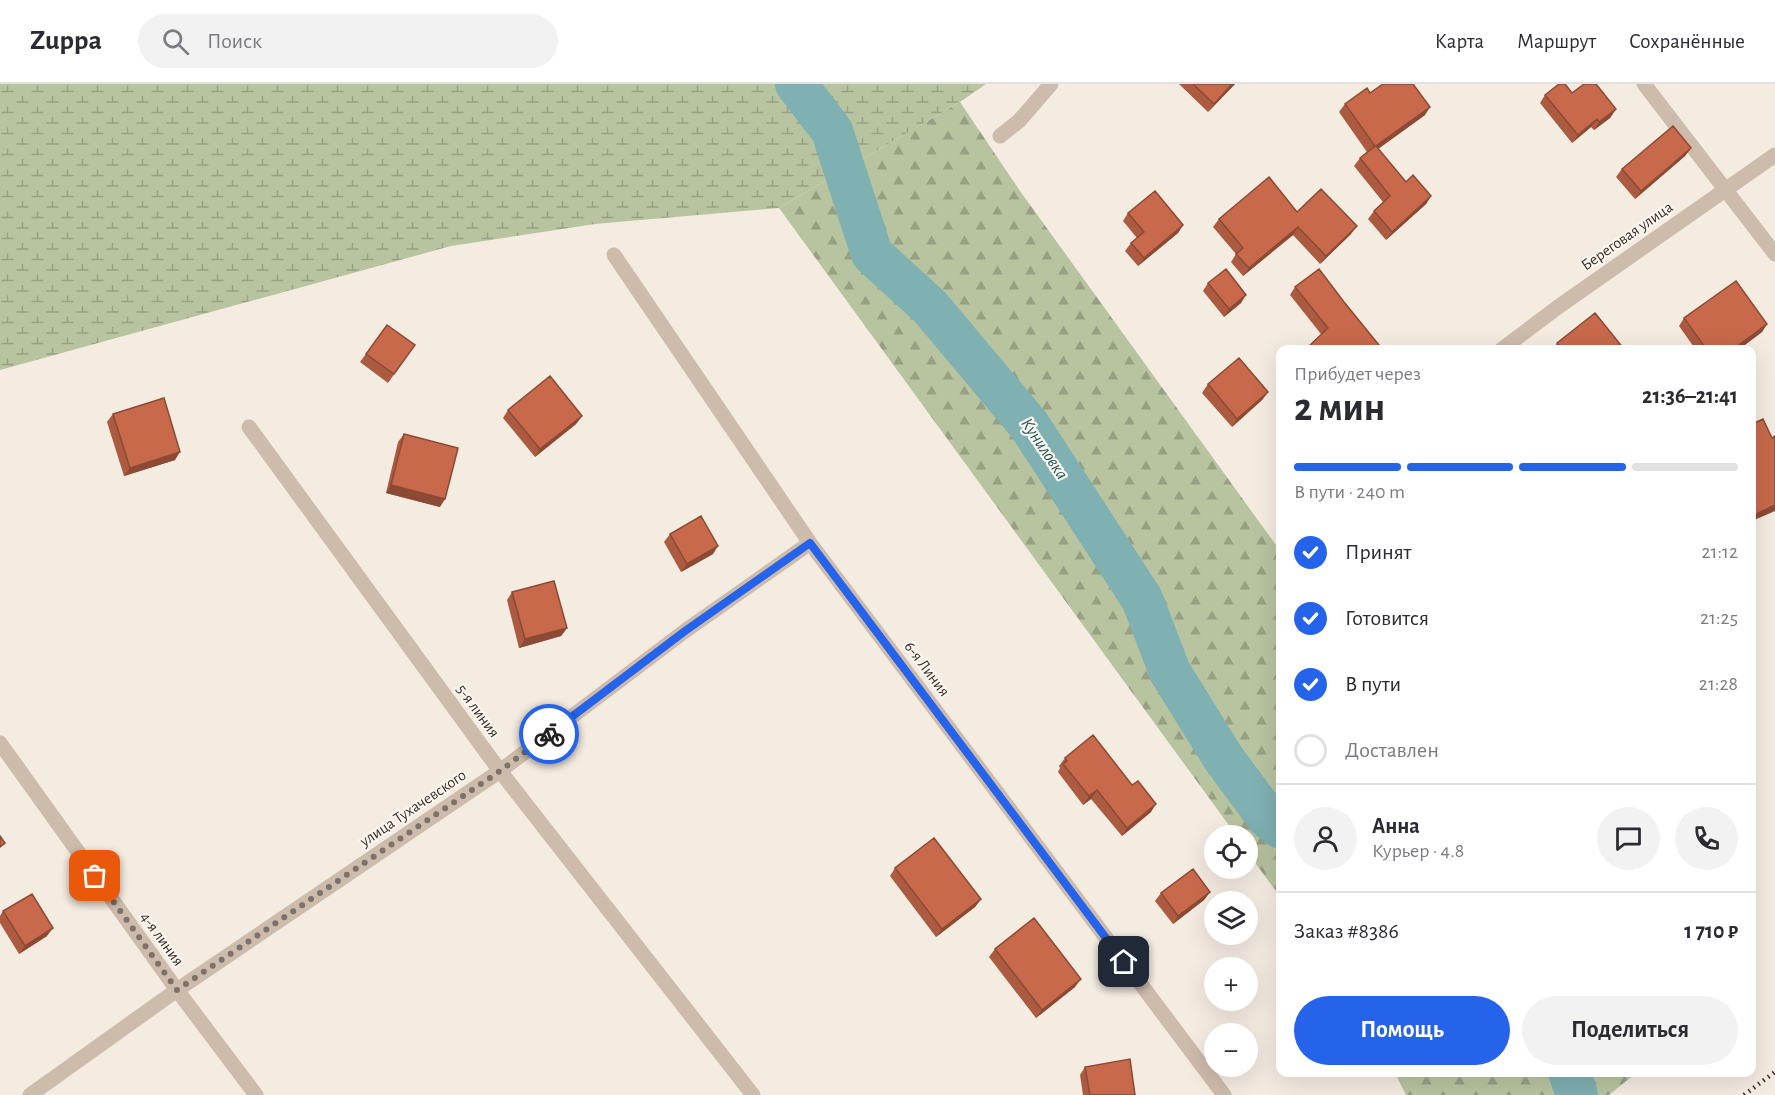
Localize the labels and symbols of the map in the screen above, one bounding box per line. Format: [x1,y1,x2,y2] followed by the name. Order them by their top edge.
[1578,199,1676,274] street label: Береговая улица
[1017,415,1071,483] water label: Куниловка
[901,639,953,699] street label: 6-я Линия
[453,681,503,741] street label: 5-я линия
[519,704,579,764] courier
[356,766,470,851] street label: улица Тухачевского
[69,850,120,901] pin
[137,909,187,969] street label: 4-я линия
[1098,936,1149,987] pin

